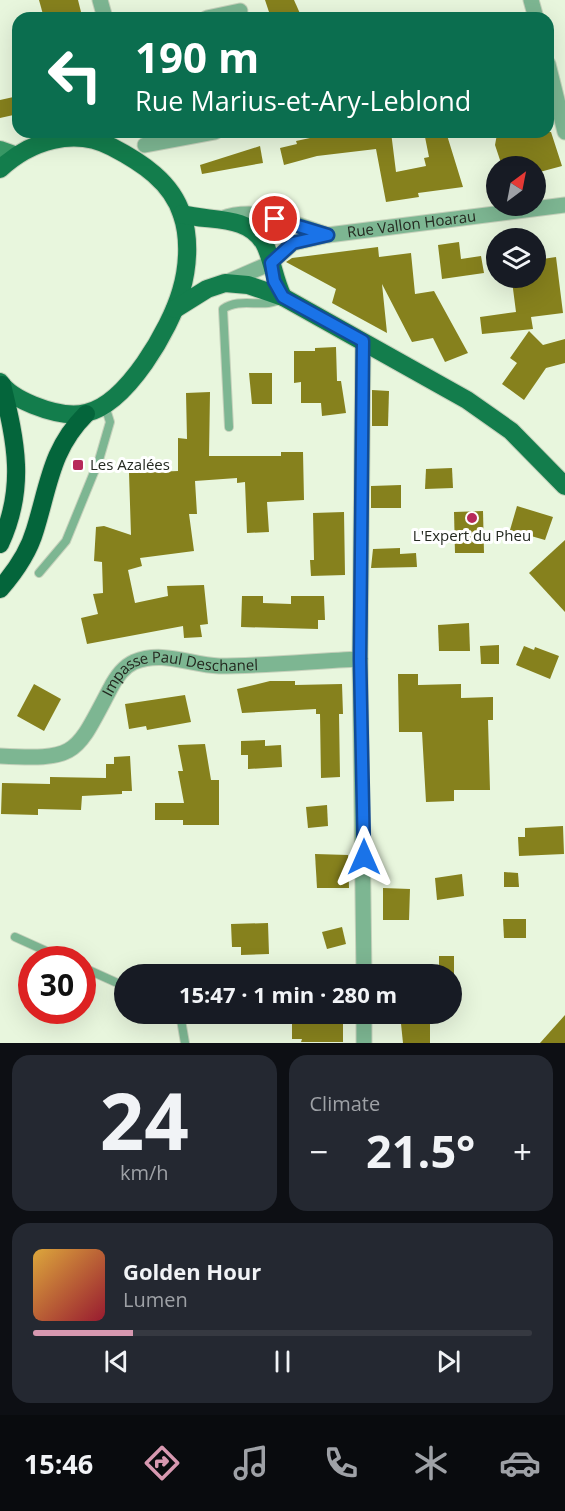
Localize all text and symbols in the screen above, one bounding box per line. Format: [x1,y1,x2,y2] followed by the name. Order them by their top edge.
[135,28,259,85] text: 190 m
[36,36,114,114] icon: left
[135,82,471,119] text: Rue Marius-et-Ary-Leblond
[486,156,546,216] north arrow
[486,156,546,288] map controls
[249,193,300,244] pin
[258,202,291,235] icon: arrive
[346,205,477,242] street label: Rue Vallon Hoarau
[486,228,546,288] button: layers
[90,454,170,474] place label: Les Azalées
[71,458,85,472] marker: Les Azalées
[465,511,479,525] marker: L'Expert du Pheu
[413,525,531,545] place label: L'Expert du Pheu
[97,646,259,700] street label: Impasse Paul Deschanel
[332,825,396,889] position arrow
[18,946,96,1024] speed limit sign: 30
[179,979,397,1009] text: 15:47 · 1 min · 280 m
[100,1067,189,1173] text: 24
[310,1090,380,1117] text: Climate
[366,1120,475,1181] text: 21.5°
[310,1129,328,1174] text: −
[513,1129,532,1174] text: +
[120,1159,169,1186] text: km/h
[123,1256,261,1286] text: Golden Hour
[123,1286,188,1313] text: Lumen
[100,1345,133,1378] icon: previous
[266,1345,299,1378] icon: pause
[432,1345,465,1378] icon: next
[141,1442,183,1484] icon: directions
[230,1442,272,1484] icon: music
[320,1442,362,1484] icon: phone
[410,1442,452,1484] icon: climate
[499,1442,541,1484] icon: car
[24,1445,93,1482] text: 15:46

